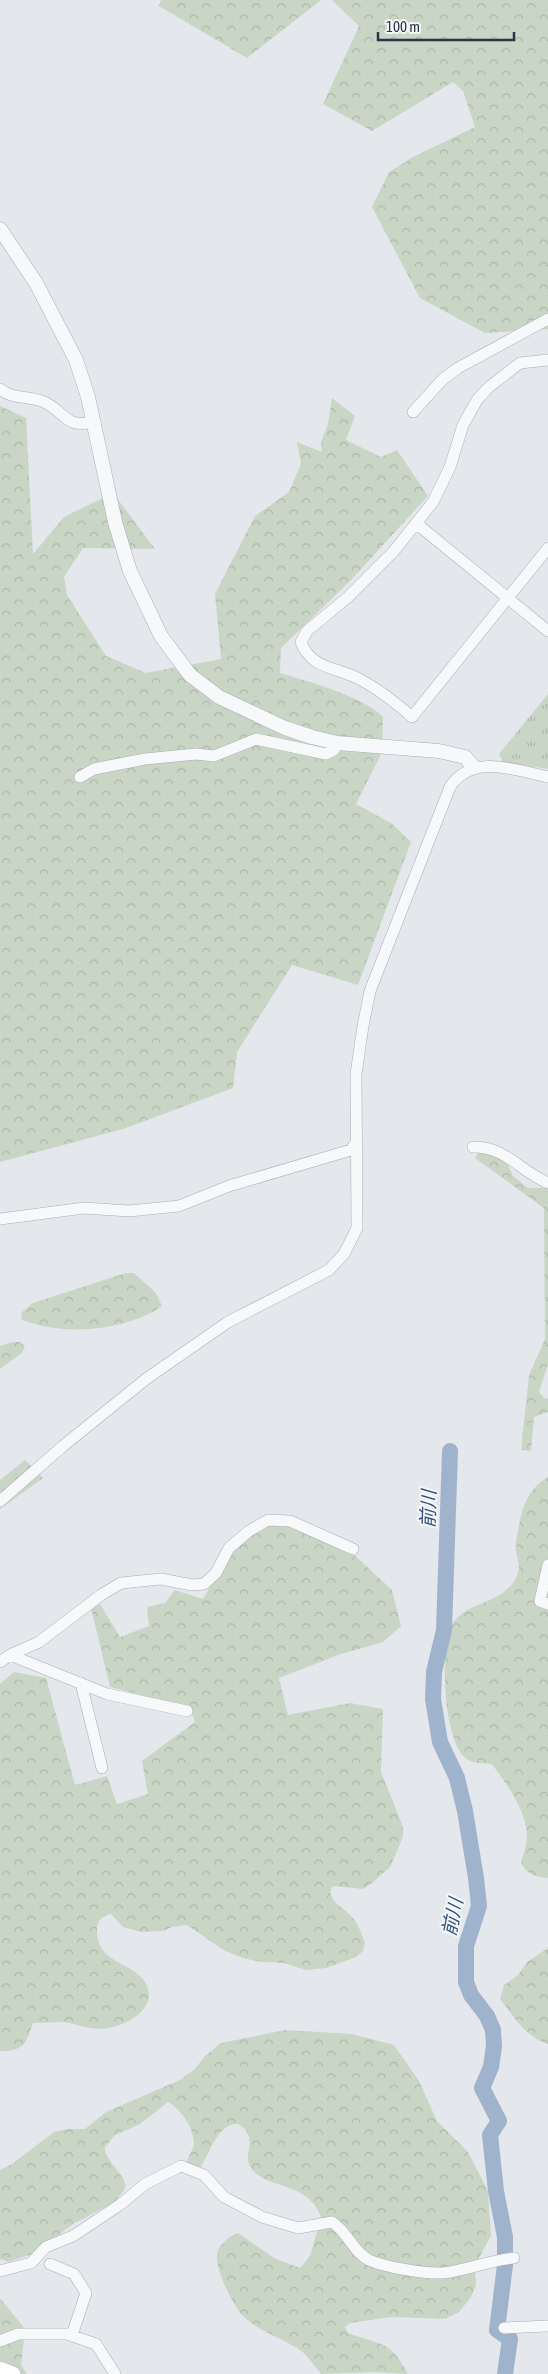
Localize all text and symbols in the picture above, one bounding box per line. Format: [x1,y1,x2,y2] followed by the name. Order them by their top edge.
[378,10,514,42] scale bar
[386,18,420,35] text: 100 m
[416,1488,440,1528] water label: 前川
[437,1894,467,1938] water label: 前川

